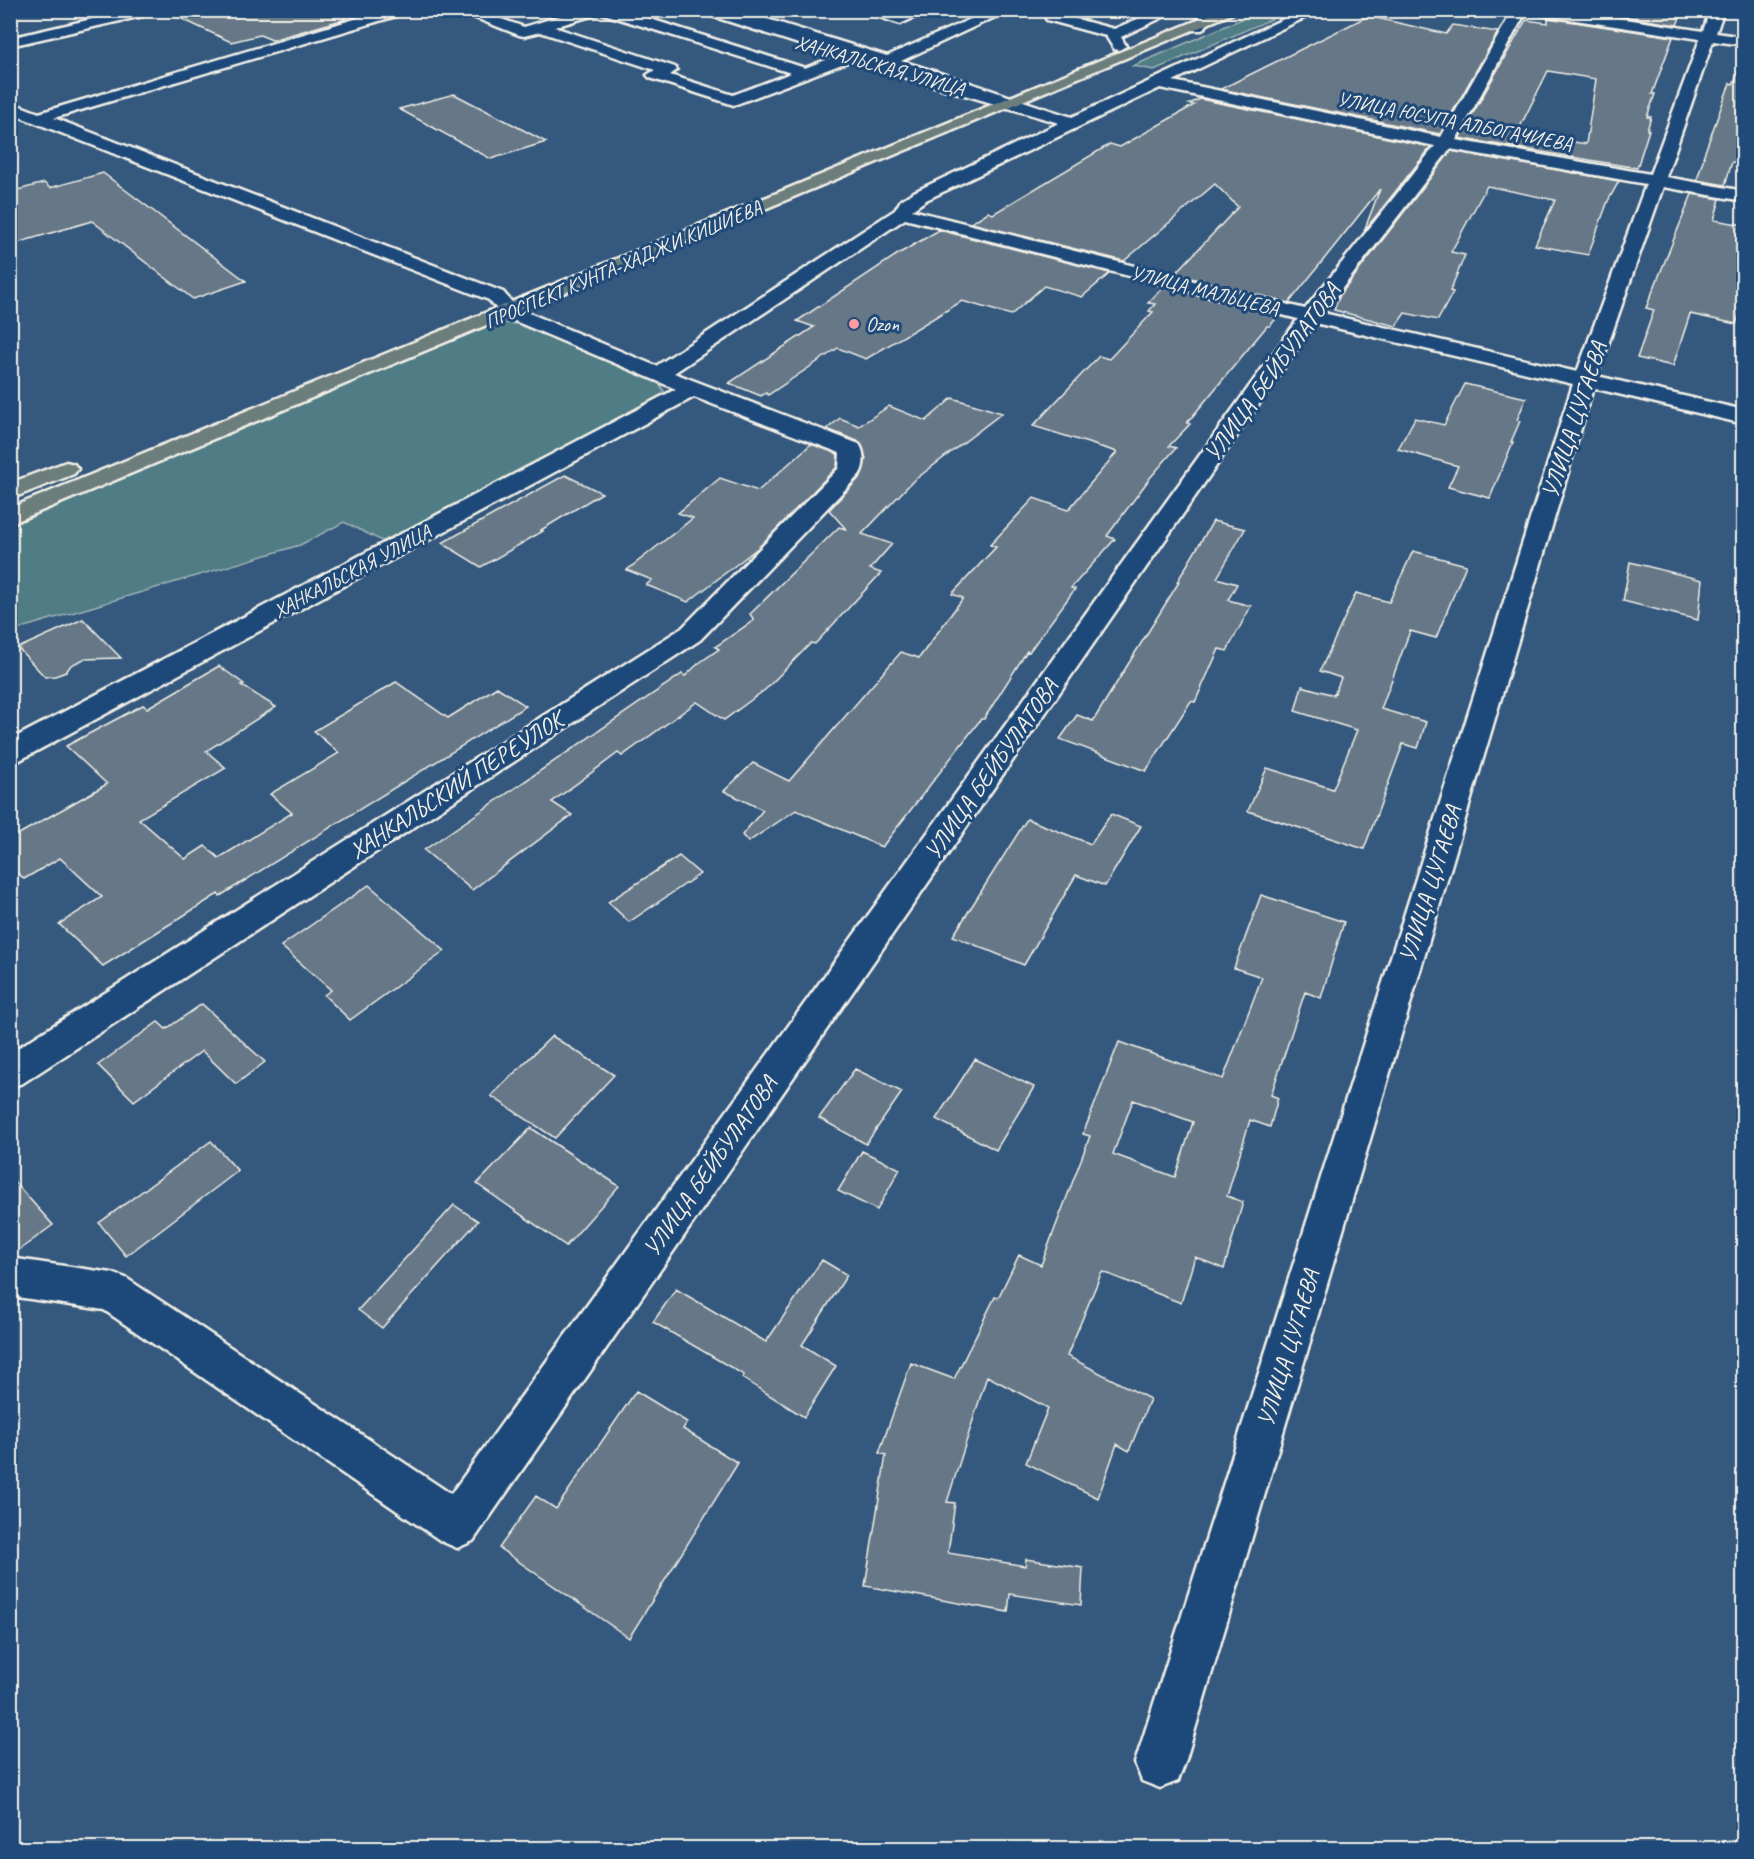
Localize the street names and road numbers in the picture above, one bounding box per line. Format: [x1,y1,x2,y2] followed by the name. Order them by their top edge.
[792,29,968,102] street label: ХАНКАЛЬСКАЯ УЛИЦА
[1335,86,1576,157] street label: УЛИЦА ЮСУПА АЛБОГАЧИЕВА
[481,194,766,334] street label: ПРОСПЕКТ КУНТА-ХАДЖИ КИШИЕВА
[1128,260,1283,321] street label: УЛИЦА МАЛЬЦЕВА
[1197,276,1347,467] street label: УЛИЦА БЕЙБУЛАТОВА
[1535,337,1614,502] street label: УЛИЦА ЦУГАЕВА
[269,519,436,624] street label: ХАНКАЛЬСКАЯ УЛИЦА
[918,672,1065,865] street label: УЛИЦА БЕЙБУЛАТОВА
[343,702,573,865] street label: ХАНКАЛЬСКИЙ ПЕРЕУЛОК
[1392,801,1468,966] street label: УЛИЦА ЦУГАЕВА
[637,1069,784,1262] street label: УЛИЦА БЕЙБУЛАТОВА
[1250,1265,1326,1430] street label: УЛИЦА ЦУГАЕВА

